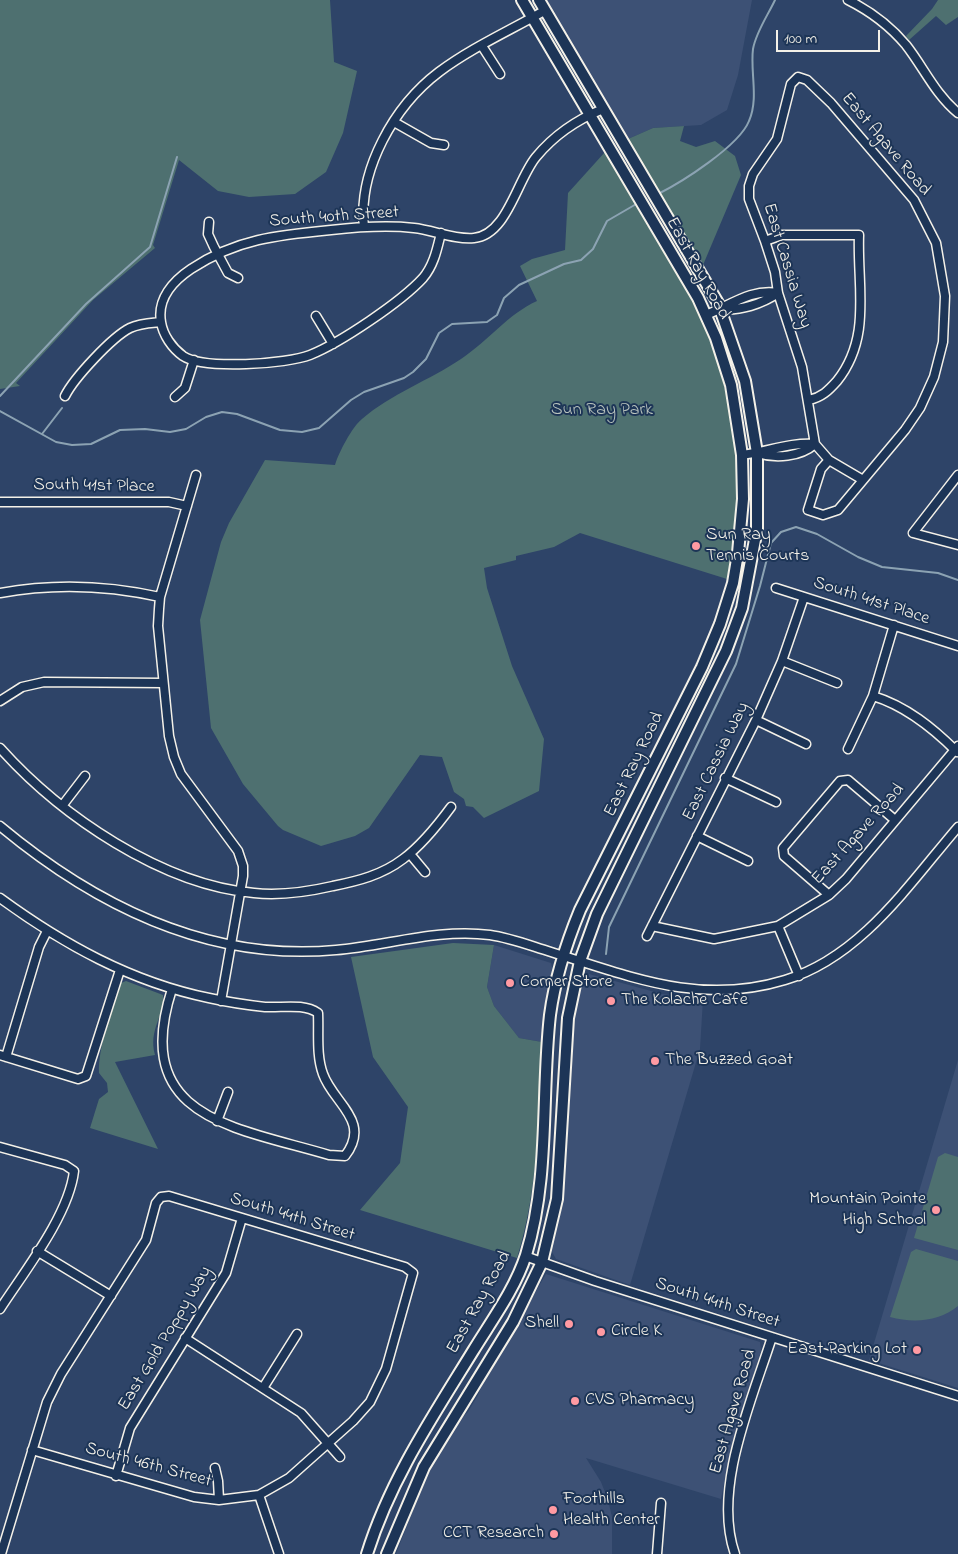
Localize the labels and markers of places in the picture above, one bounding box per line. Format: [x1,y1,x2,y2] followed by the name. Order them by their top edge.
[706,525,809,568] place label: Sun Ray Tennis Courts
[690,540,702,552] marker: Sun Ray Tennis Courts
[520,972,612,994] place label: Corner Store
[504,977,516,989] marker: Corner Store
[621,990,748,1012] place label: The Kolache Cafe
[605,995,617,1007] marker: The Kolache Cafe
[665,1050,793,1072] place label: The Buzzed Goat
[649,1055,661,1067] marker: The Buzzed Goat
[809,1189,926,1232] place label: Mountain Pointe High School
[930,1204,942,1216] marker: Mountain Pointe High School
[525,1313,559,1335] place label: Shell
[563,1318,575,1330] marker: Shell
[611,1321,662,1343] place label: Circle K
[595,1326,607,1338] marker: Circle K
[787,1339,907,1361] place label: East Parking Lot
[911,1344,923,1356] marker: East Parking Lot
[585,1390,694,1412] place label: CVS Pharmacy
[569,1395,581,1407] marker: CVS Pharmacy
[563,1489,660,1532] place label: Foothills Health Center
[547,1504,559,1516] marker: Foothills Health Center
[443,1523,544,1545] place label: CCT Research
[548,1528,560,1540] marker: CCT Research

